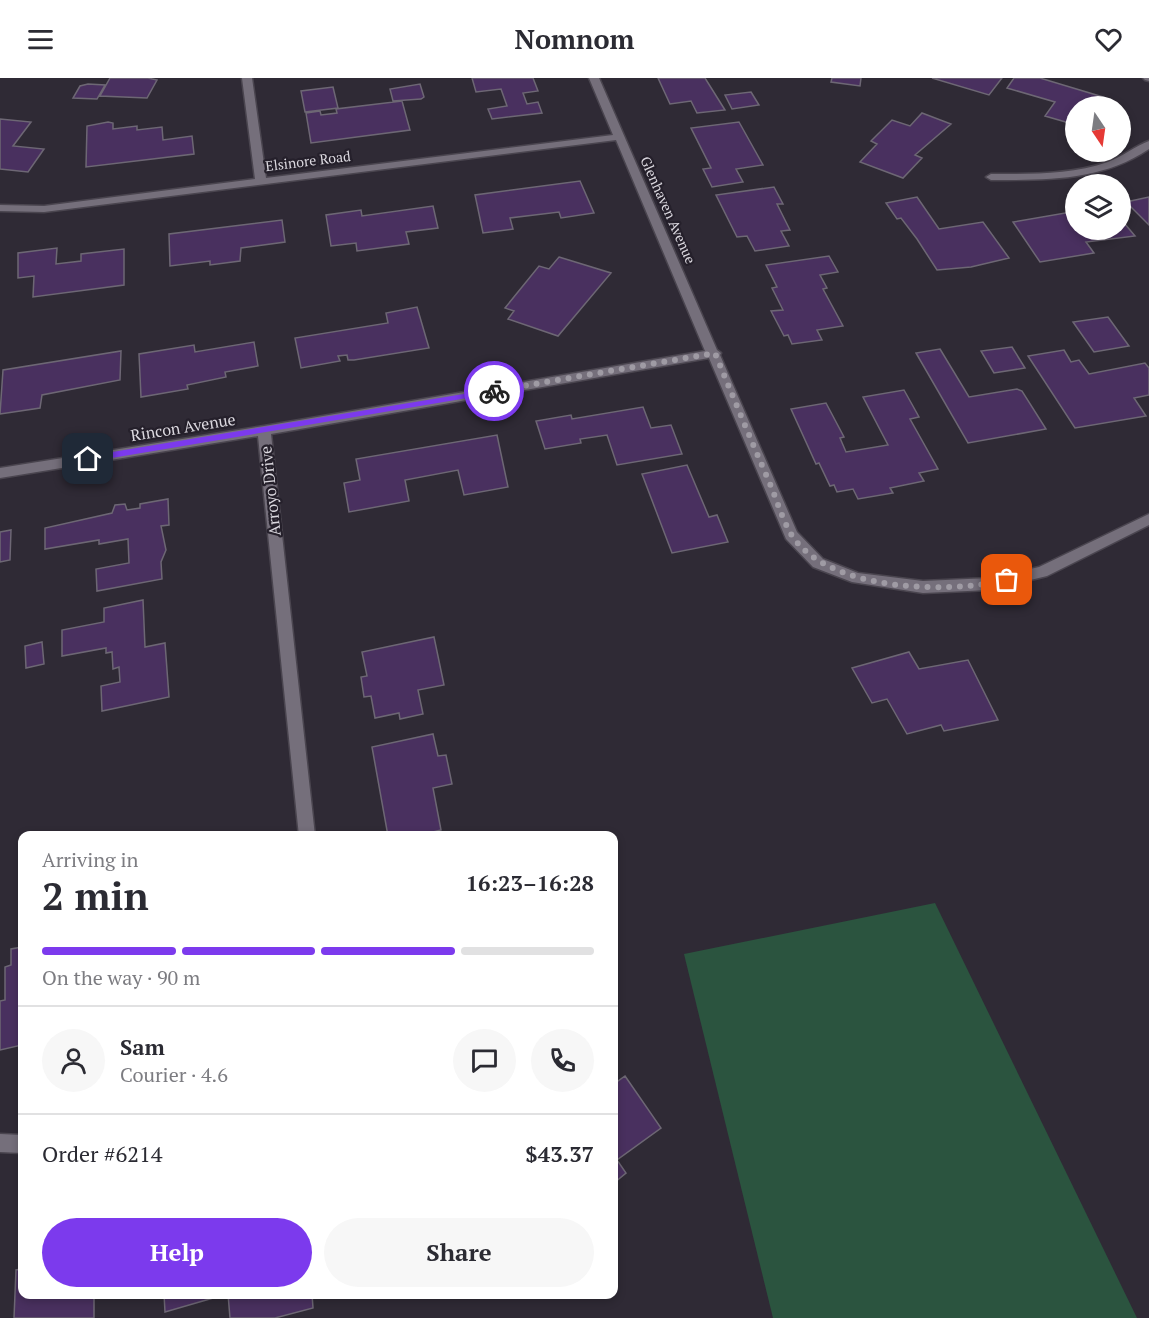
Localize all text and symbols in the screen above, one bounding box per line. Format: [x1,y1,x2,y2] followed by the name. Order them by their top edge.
[515,21,634,57] text: Nomnom
[24,23,57,56] icon: menu
[1092,23,1125,56] icon: heart
[1065,96,1131,162] north arrow
[1065,96,1131,240] map controls
[264,146,352,175] street label: Elsinore Road
[636,153,701,266] street label: Glenhaven Avenue
[1065,174,1131,240] button: layers
[464,361,524,421] courier
[478,375,511,408] icon: bike
[129,408,237,446] street label: Rincon Avenue
[62,433,113,484] pin
[71,442,104,475] icon: home
[254,445,286,537] street label: Arroyo Drive
[981,554,1032,605] pin
[990,563,1023,596] icon: bag
[42,846,138,873] text: Arriving in
[466,868,594,897] text: 16:23–16:28
[42,869,149,921] text: 2 min
[42,964,200,991] text: On the way · 90 m
[42,1029,105,1092] button: person
[453,1029,516,1092] button: chat
[531,1029,594,1092] button: phone
[120,1032,165,1061] text: Sam
[120,1061,228,1088] text: Courier · 4.6
[42,1139,162,1168] text: Order #6214
[525,1139,594,1168] text: $43.37
[42,1218,312,1287] button: Help
[324,1218,594,1287] button: Share

